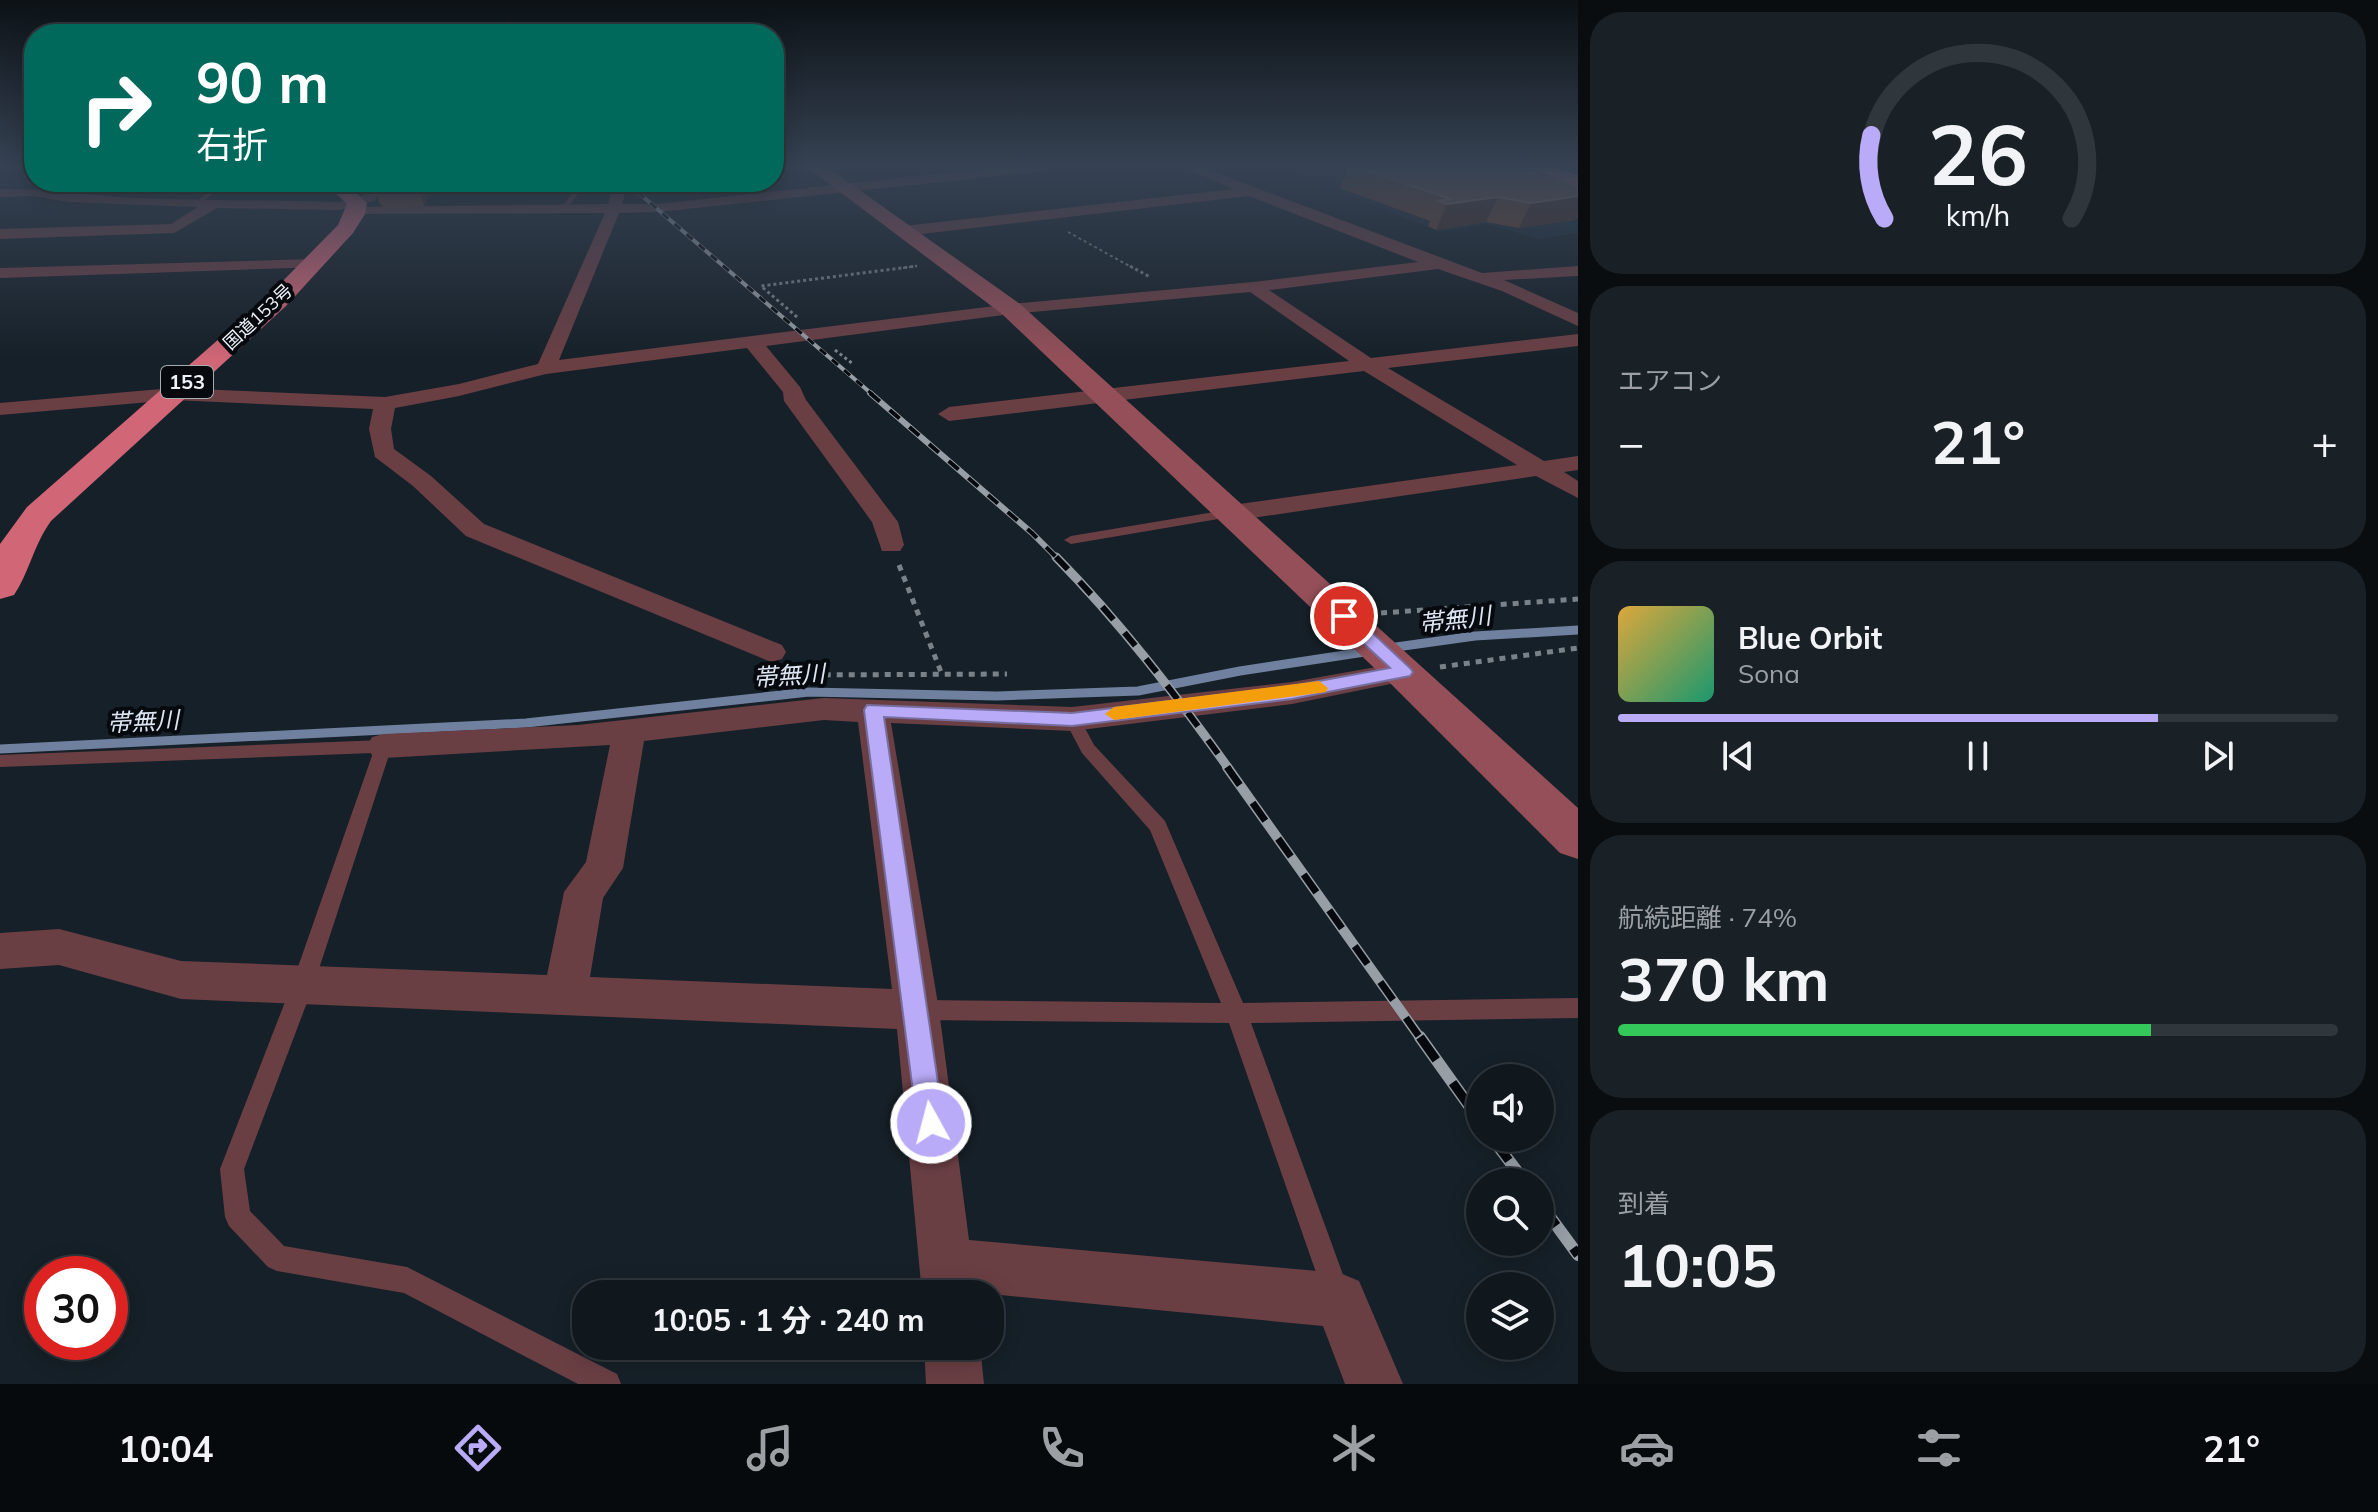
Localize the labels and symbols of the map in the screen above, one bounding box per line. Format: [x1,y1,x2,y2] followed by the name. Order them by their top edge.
[218,279,297,355] street label: 国道153号
[161,366,213,398] road number: 153
[1310,582,1378,650] pin
[1417,599,1495,638] water label: 帯無川
[752,657,829,692] water label: 帯無川
[106,704,183,738] water label: 帯無川
[889,1081,973,1165] position arrow
[24,1256,128,1360] speed limit sign: 30

